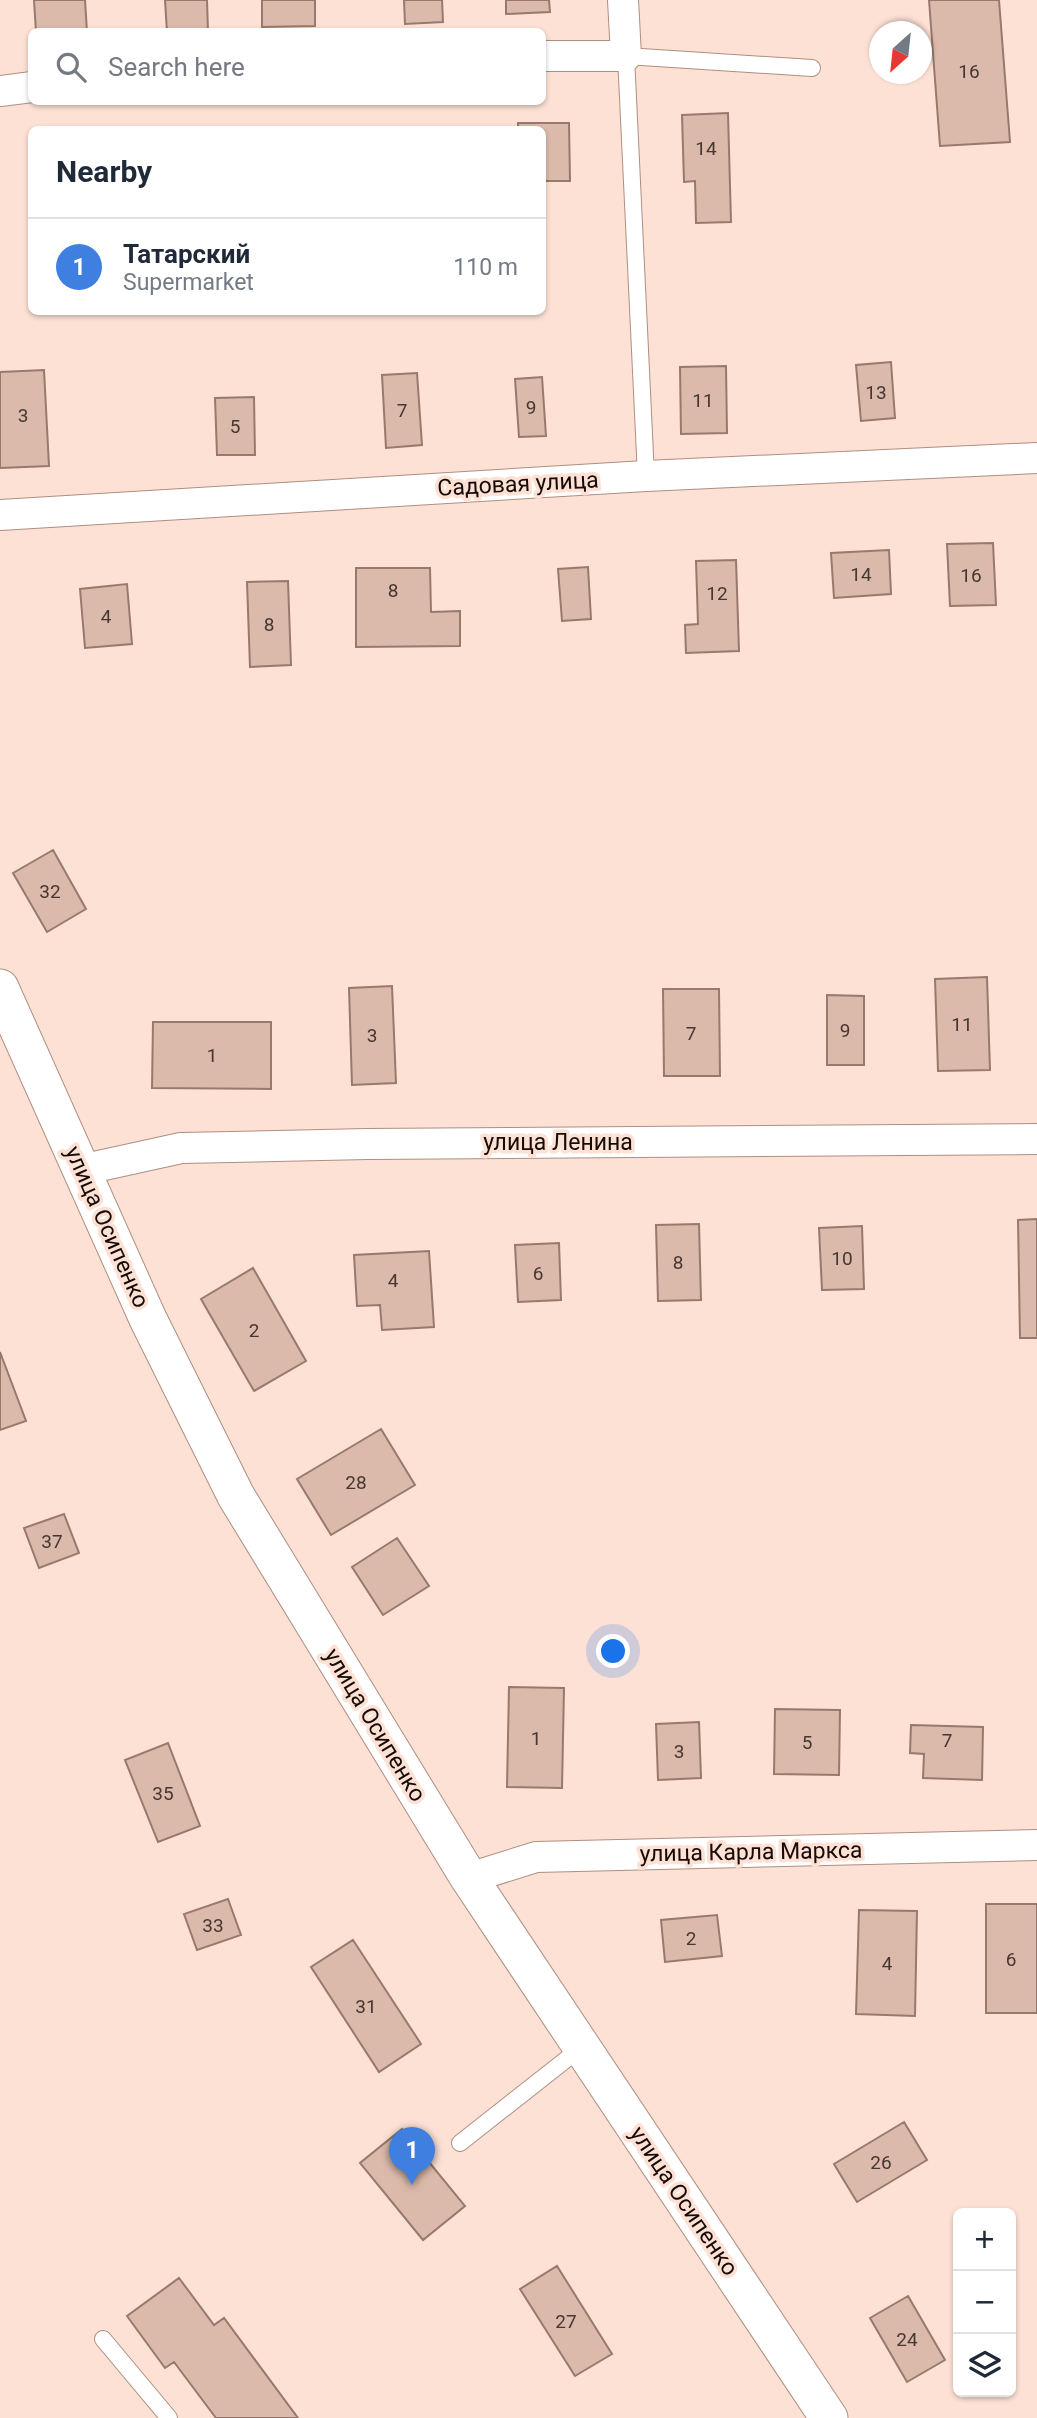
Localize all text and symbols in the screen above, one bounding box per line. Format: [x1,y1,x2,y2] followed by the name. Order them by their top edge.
[869,21,932,84] north arrow
[28,28,546,105] search box
[52,48,90,86] icon: search
[108,52,245,82] text: Search here
[958,60,980,83] house number: 16
[695,137,717,160] house number: 14
[56,154,152,189] text: Nearby
[123,239,250,269] text: Татарский
[72,254,86,281] text: 1
[453,254,518,281] text: 110 m
[123,269,254,296] text: Supermarket
[865,381,887,404] house number: 13
[692,389,714,412] house number: 11
[526,396,536,419] house number: 9
[397,399,407,422] house number: 7
[18,404,28,427] house number: 3
[230,415,240,438] house number: 5
[437,466,599,502] street label: Садовая улица
[850,563,872,586] house number: 14
[960,564,982,587] house number: 16
[388,579,398,602] house number: 8
[706,582,728,605] house number: 12
[101,605,112,628] house number: 4
[264,613,274,636] house number: 8
[39,880,61,903] house number: 32
[951,1013,973,1036] house number: 11
[840,1019,850,1042] house number: 9
[686,1022,696,1045] house number: 7
[367,1024,377,1047] house number: 3
[207,1044,217,1067] house number: 1
[483,1129,633,1156] street label: улица Ленина
[59,1142,155,1312] street label: улица Осипенко
[831,1247,853,1270] house number: 10
[673,1251,683,1274] house number: 8
[533,1262,543,1285] house number: 6
[388,1269,399,1292] house number: 4
[249,1319,259,1342] house number: 2
[345,1471,367,1494] house number: 28
[41,1530,63,1553] house number: 37
[596,1634,630,1668] your location
[319,1643,431,1807] street label: улица Осипенко
[531,1727,541,1750] house number: 1
[942,1729,952,1752] house number: 7
[802,1731,812,1754] house number: 5
[674,1740,684,1763] house number: 3
[152,1782,174,1805] house number: 35
[639,1837,863,1867] street label: улица Карла Маркса
[202,1914,224,1937] house number: 33
[686,1927,696,1950] house number: 2
[1006,1948,1016,1971] house number: 6
[882,1952,893,1975] house number: 4
[355,1995,377,2018] house number: 31
[624,2121,744,2281] street label: улица Осипенко
[389,2127,435,2185] pin: 1
[870,2151,892,2174] house number: 26
[953,2208,1016,2397] map controls
[953,2208,1016,2271] button: +
[953,2271,1016,2334] button: −
[555,2310,577,2333] house number: 27
[896,2328,918,2351] house number: 24
[953,2334,1016,2397] button: layers

